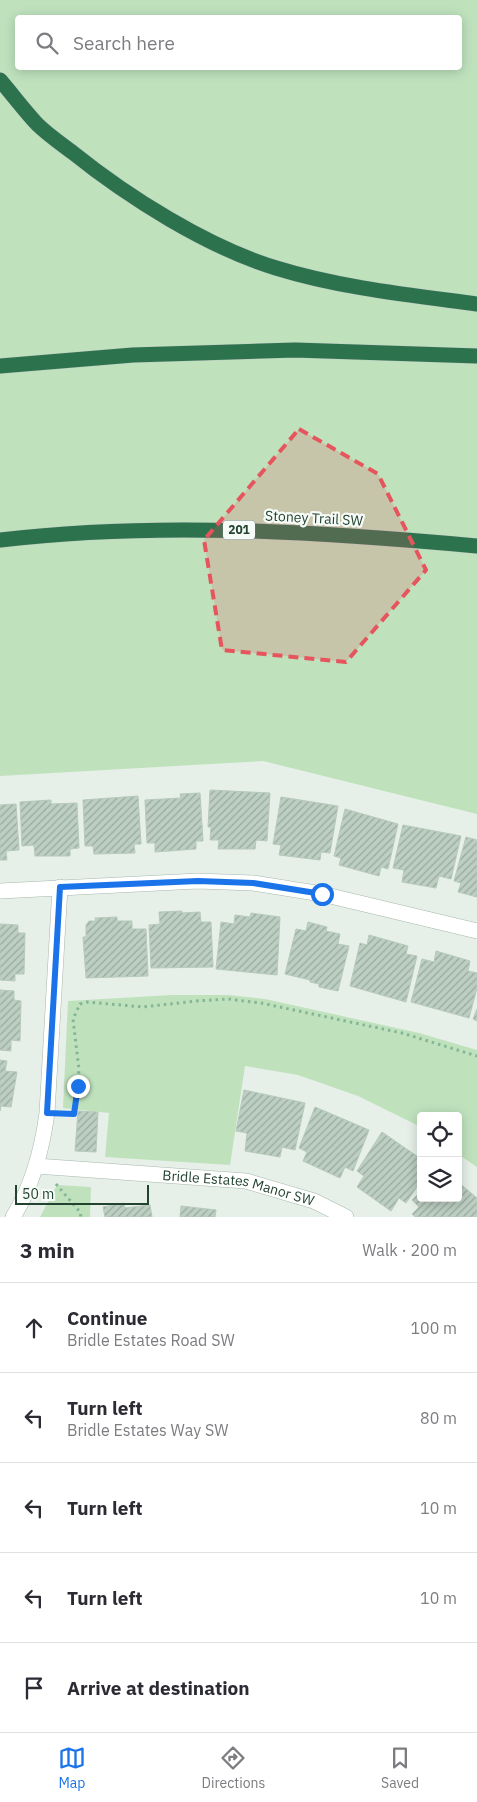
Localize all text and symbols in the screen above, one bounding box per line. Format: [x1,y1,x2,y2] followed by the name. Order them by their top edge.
[15,15,462,70] search box
[33,29,61,57] icon: search
[73,31,175,55] text: Search here
[265,506,364,530] street label: Stoney Trail SW
[223,520,255,540] road number: 201
[311,883,334,906] route start
[67,1075,90,1098] route end
[417,1112,462,1202] map controls
[417,1112,462,1157] button: locate
[417,1157,462,1202] button: layers
[162,1166,317,1210] street label: Bridle Estates Manor SW
[15,1182,149,1205] scale bar
[22,1185,54,1203] text: 50 m
[20,1236,75,1264] text: 3 min
[362,1240,457,1260] text: Walk · 200 m
[67,1306,147,1330] text: Continue
[20,1314,48,1342] icon: ahead
[410,1318,457,1338] text: 100 m
[67,1330,235,1350] text: Bridle Estates Road SW
[67,1396,143,1420] text: Turn left
[20,1404,48,1432] icon: left
[420,1408,457,1428] text: 80 m
[67,1420,229,1440] text: Bridle Estates Way SW
[20,1494,48,1522] icon: left
[67,1496,143,1520] text: Turn left
[420,1498,457,1518] text: 10 m
[20,1584,48,1612] icon: left
[67,1586,143,1610] text: Turn left
[420,1588,457,1608] text: 10 m
[20,1674,48,1702] icon: arrive
[67,1676,250,1700] text: Arrive at destination
[58,1744,86,1792] tab: Map
[202,1744,265,1792] tab: Directions
[381,1744,419,1792] tab: Saved

